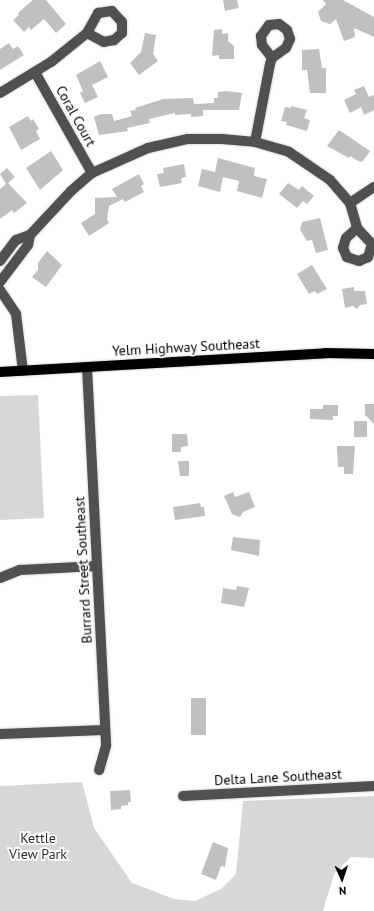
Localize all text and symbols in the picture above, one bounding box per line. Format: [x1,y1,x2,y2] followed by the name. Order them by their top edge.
[52,83,100,149] street label: Coral Court
[111,335,261,359] street label: Yelm Highway Southeast
[71,496,95,644] street label: Burrard Street Southeast
[214,765,342,789] street label: Delta Lane Southeast
[9,830,67,862] park label: Kettle View Park
[322,859,362,899] north arrow
[339,884,347,898] text: N

